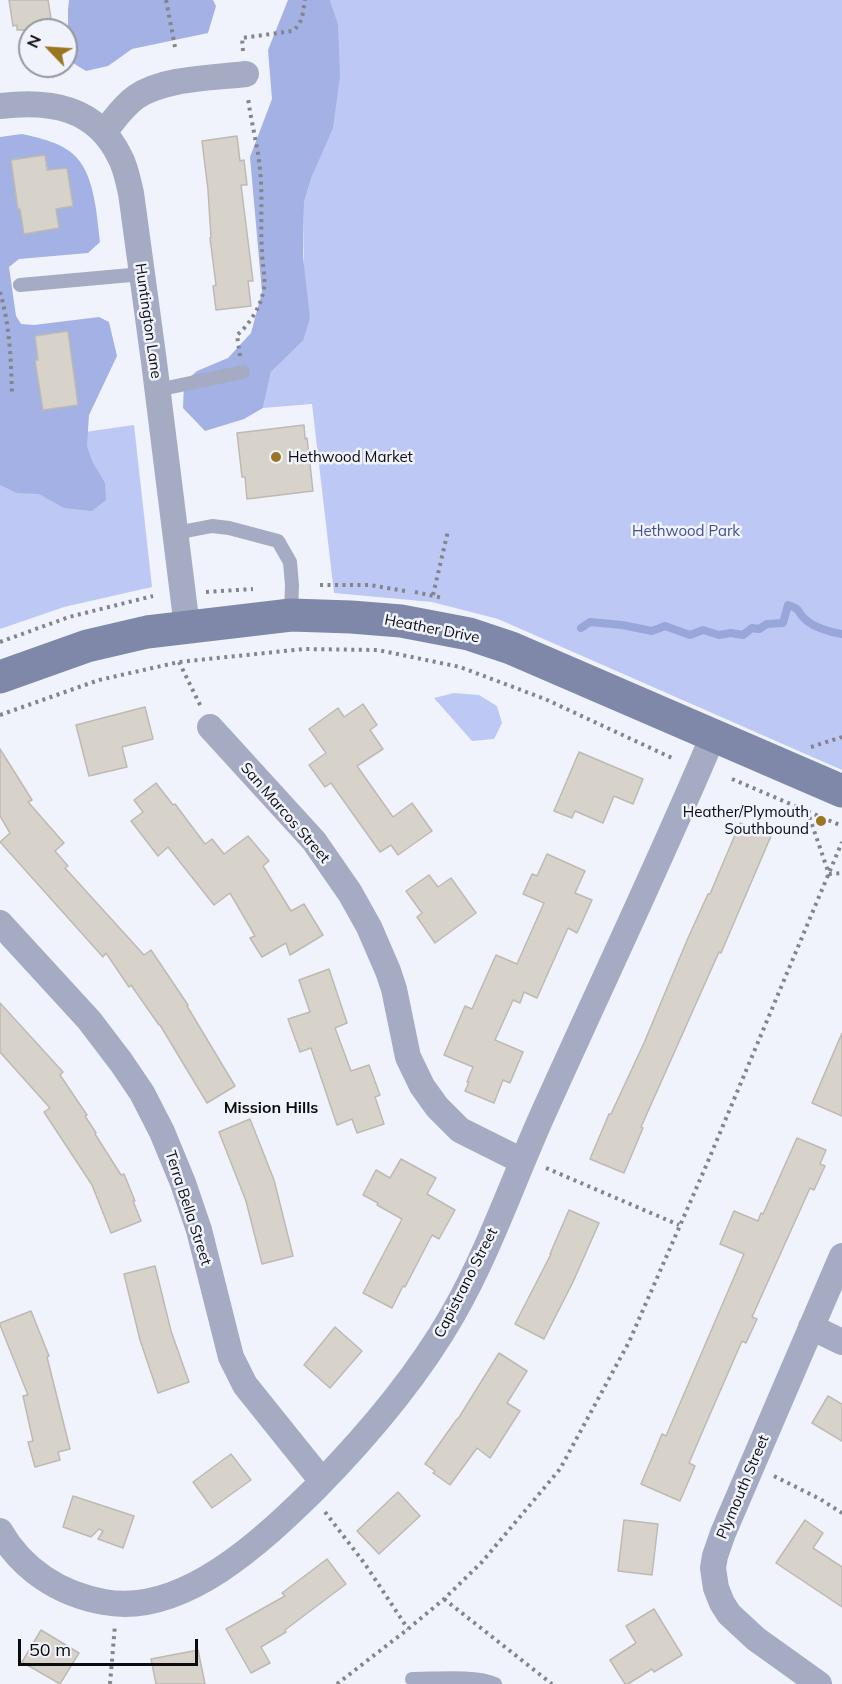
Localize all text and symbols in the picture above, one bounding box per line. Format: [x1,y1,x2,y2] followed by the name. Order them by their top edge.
[18,18,78,78] north arrow
[22,32,45,51] text: N
[131,262,165,380] street label: Huntington Lane
[288,448,413,466] place label: Hethwood Market
[269,450,283,464] marker: Hethwood Market
[632,522,740,540] park label: Hethwood Park
[383,611,481,647] street label: Heather Drive
[237,759,333,867] street label: San Marcos Street
[683,803,809,838] place label: Heather/Plymouth Southbound
[814,814,828,828] marker: Heather/Plymouth Southbound
[224,1098,318,1118] district label: Mission Hills
[161,1148,215,1268] street label: Terra Bella Street
[430,1225,502,1341] street label: Capistrano Street
[713,1432,773,1542] street label: Plymouth Street
[21,1627,201,1665] scale bar
[29,1638,71,1661] text: 50 m

